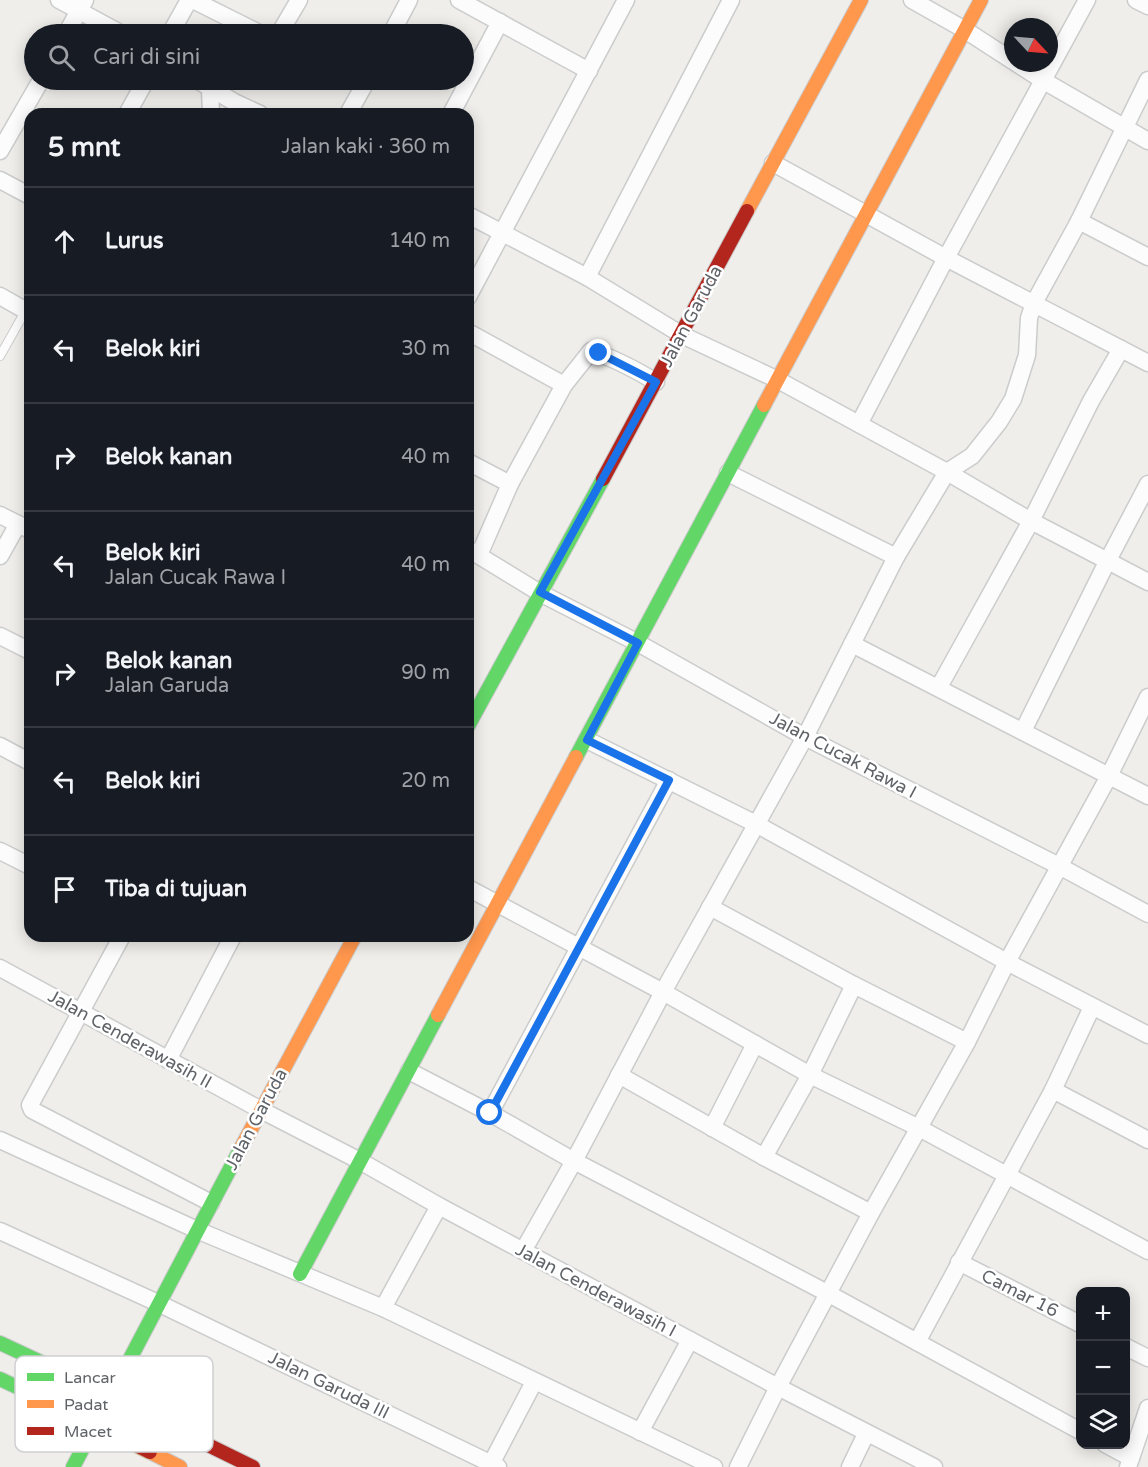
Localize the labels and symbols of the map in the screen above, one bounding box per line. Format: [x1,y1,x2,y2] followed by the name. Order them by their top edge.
[1004,18,1058,72] north arrow
[655,261,727,371] street label: Jalan Garuda
[585,339,611,365] route end
[766,707,920,803] street label: Jalan Cucak Rawa I
[44,985,216,1093] street label: Jalan Cenderawasih II
[220,1064,292,1174] street label: Jalan Garuda
[476,1099,502,1125] route start
[512,1238,680,1342] street label: Jalan Cenderawasih I
[978,1264,1062,1322] street label: Camar 16
[265,1346,393,1424] street label: Jalan Garuda III
[15,1356,213,1452] legend
[64,1368,116,1388] text: Lancar
[64,1395,108,1415] text: Padat
[64,1422,112,1442] text: Macet

